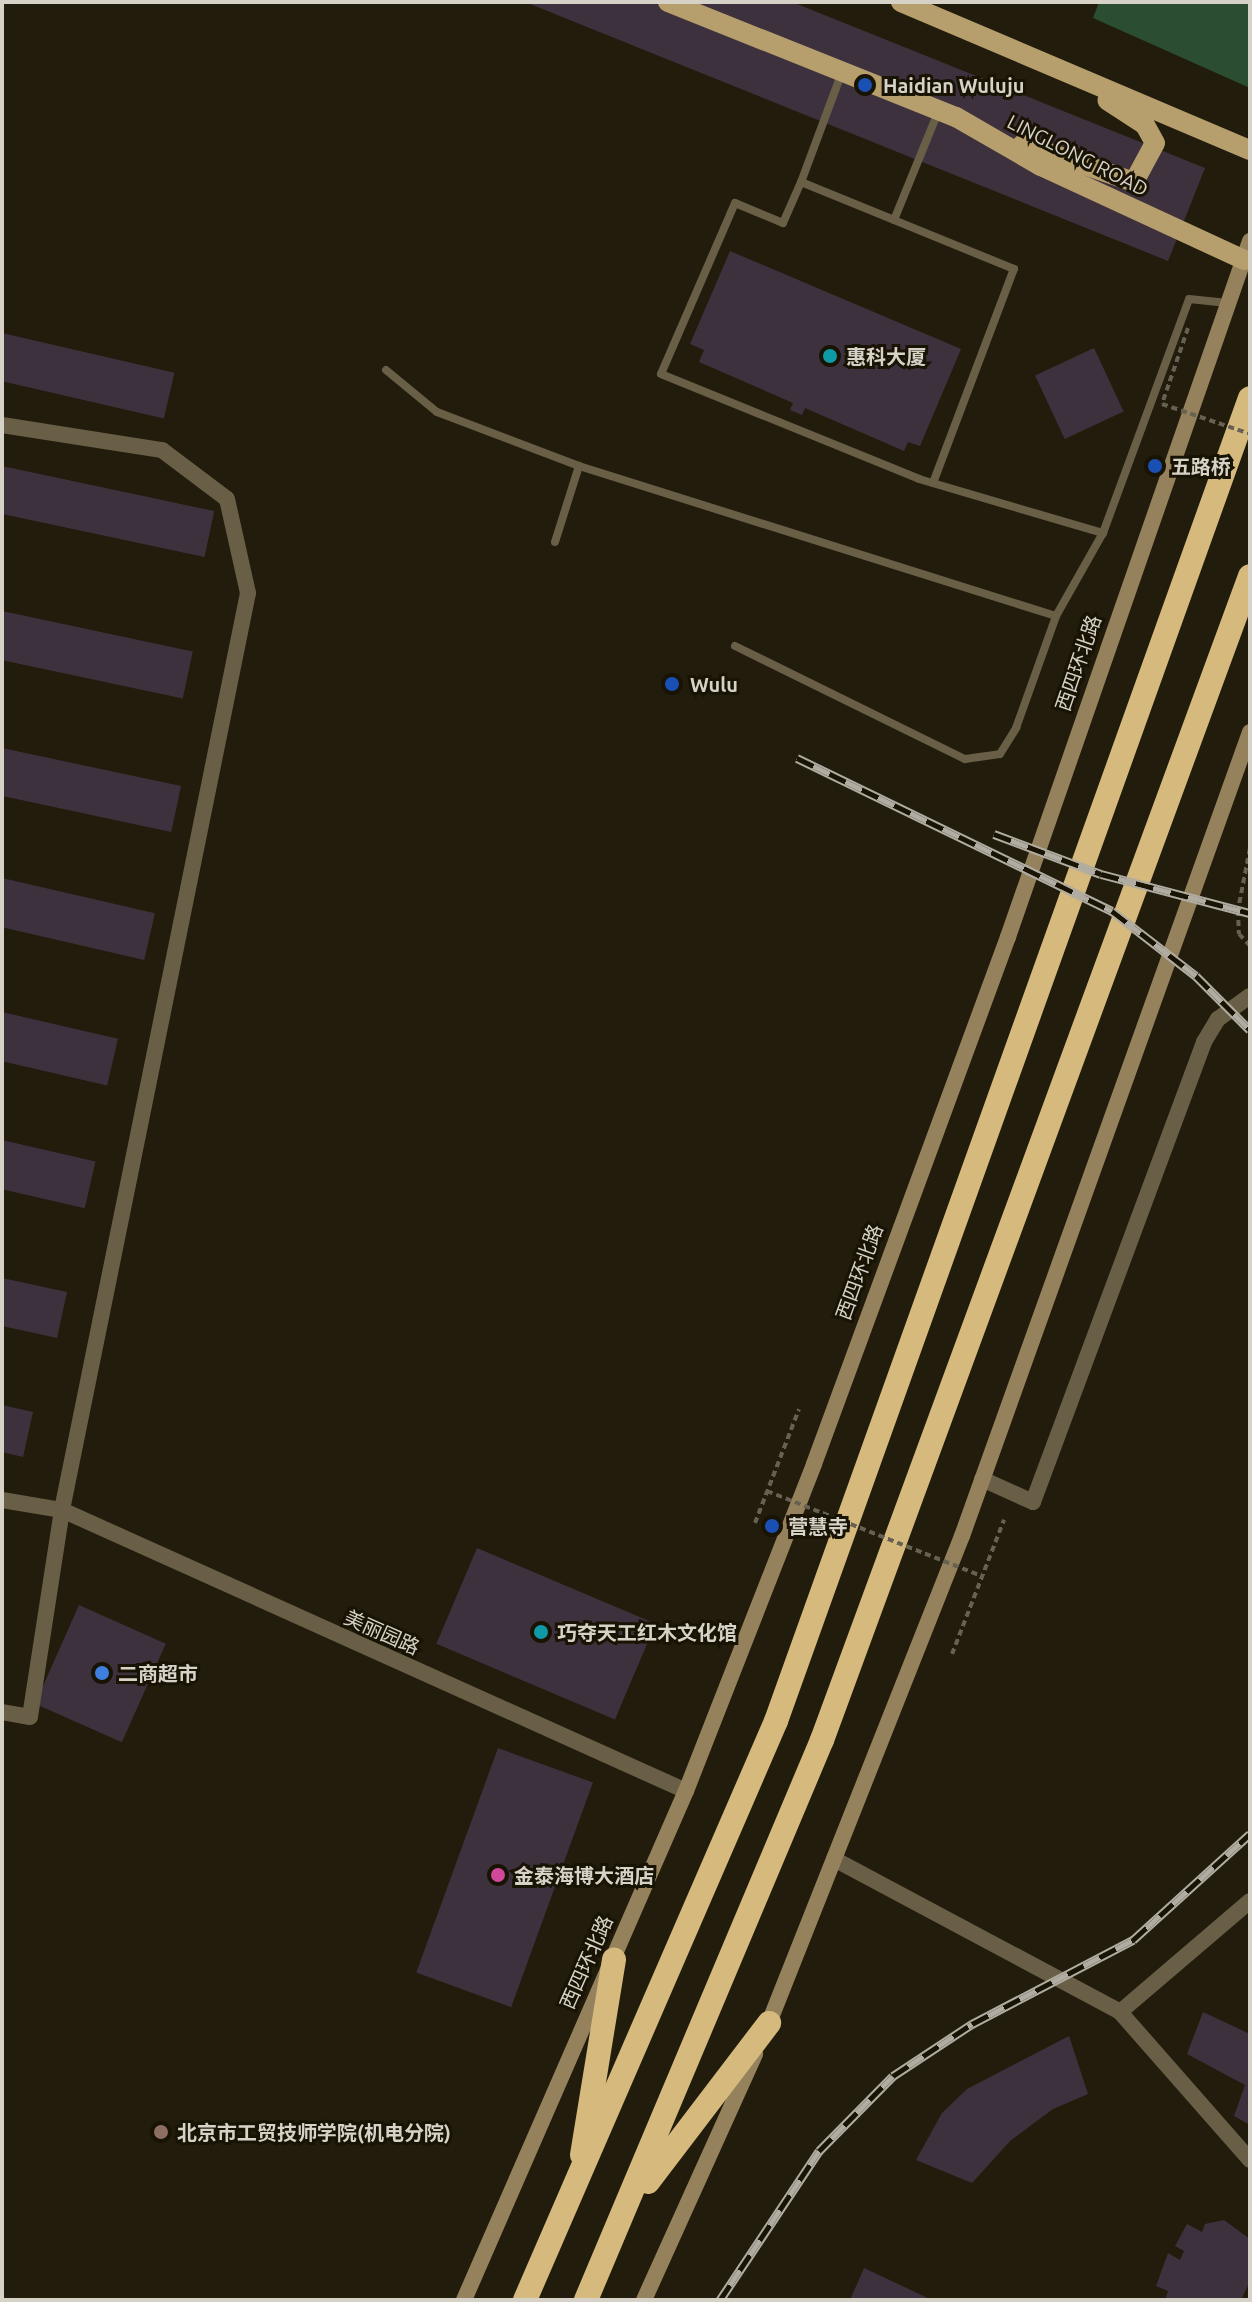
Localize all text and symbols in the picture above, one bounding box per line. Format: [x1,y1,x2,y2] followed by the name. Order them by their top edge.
[883,73,1024,97] place label: Haidian Wuluju
[854,74,876,96] marker: Haidian Wuluju
[1004,109,1152,201] street label: LINGLONG ROAD
[846,344,926,368] place label: 惠科大厦
[821,347,839,365] marker: 惠科大厦
[1171,454,1231,478] place label: 五路桥
[1146,457,1164,475] marker: 五路桥
[1050,612,1106,714] street label: 西四环北路
[690,672,738,696] place label: Wulu
[661,673,683,695] marker: Wulu
[831,1221,887,1323] street label: 西四环北路
[788,1514,848,1538] place label: 营慧寺
[763,1517,781,1535] marker: 营慧寺
[341,1605,423,1659] street label: 美丽园路
[557,1620,737,1644] place label: 巧夺天工红木文化馆
[532,1623,550,1641] marker: 巧夺天工红木文化馆
[118,1661,198,1685] place label: 二商超市
[93,1664,111,1682] marker: 二商超市
[514,1863,654,1887] place label: 金泰海博大酒店
[489,1866,507,1884] marker: 金泰海博大酒店
[555,1911,617,2013] street label: 西四环北路
[177,2120,451,2144] place label: 北京市工贸技师学院(机电分院)
[152,2123,170,2141] marker: 北京市工贸技师学院(机电分院)

